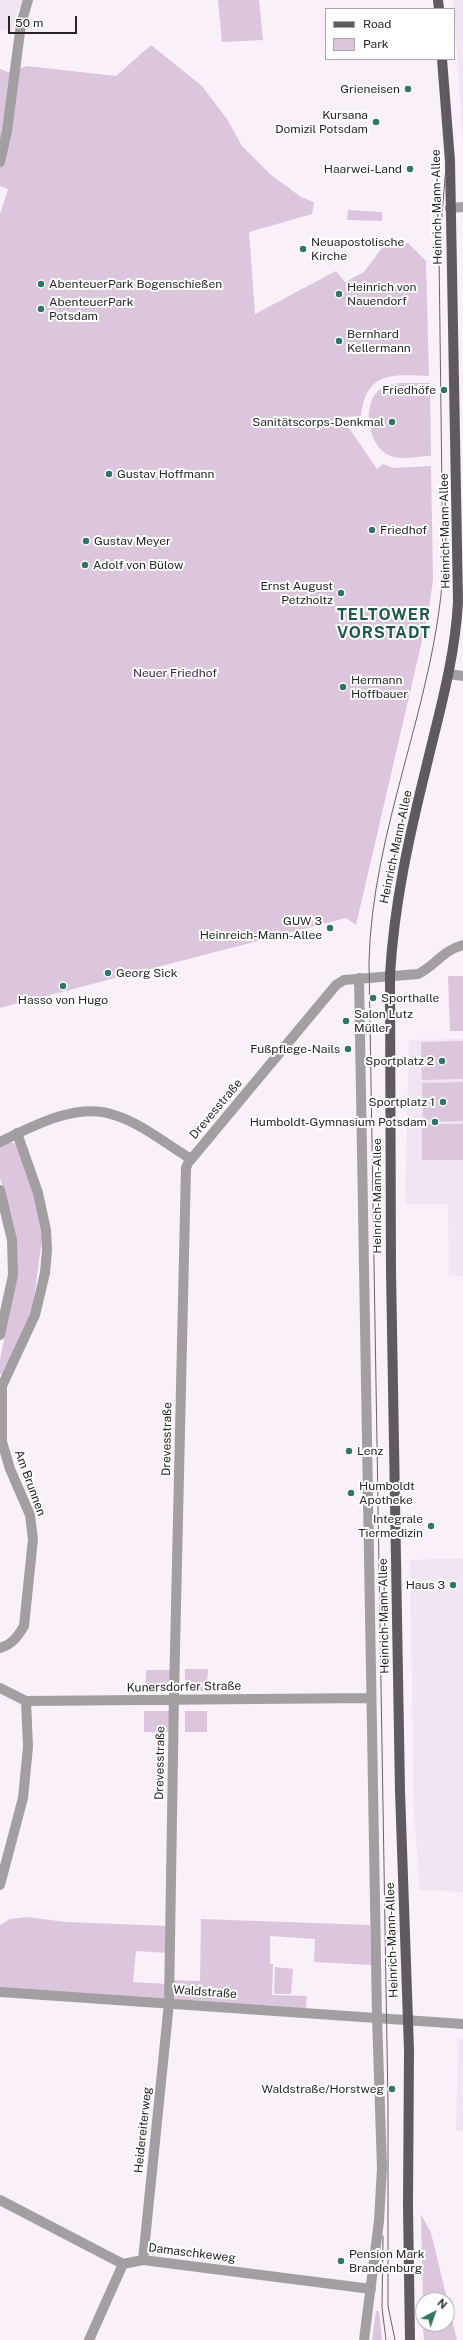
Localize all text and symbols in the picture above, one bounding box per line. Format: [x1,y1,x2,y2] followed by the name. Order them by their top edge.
[10,8,79,34] scale bar
[325,8,455,60] legend
[15,16,43,30] text: 50 m
[363,17,391,31] text: Road
[363,37,389,51] text: Park
[340,82,400,96] place label: Grieneisen
[403,84,413,94] marker: Grieneisen
[275,108,368,136] place label: Kursana Domizil Potsdam
[371,117,381,127] marker: Kursana Domizil Potsdam
[429,149,445,265] street label: Heinrich-Mann-Allee
[324,162,402,176] place label: Haarwei-Land
[405,164,415,174] marker: Haarwei-Land
[311,235,404,263] place label: Neuapostolische Kirche
[298,244,308,254] marker: Neuapostolische Kirche
[49,277,222,291] place label: AbenteuerPark Bogenschießen
[36,279,46,289] marker: AbenteuerPark Bogenschießen
[347,280,416,308] place label: Heinrich von Nauendorf
[334,289,344,299] marker: Heinrich von Nauendorf
[49,295,133,323] place label: AbenteuerPark Potsdam
[36,304,46,314] marker: AbenteuerPark Potsdam
[347,327,411,355] place label: Bernhard Kellermann
[334,336,344,346] marker: Bernhard Kellermann
[382,383,436,397] place label: Friedhöfe
[439,385,449,395] marker: Friedhöfe
[252,415,384,429] place label: Sanitätscorps-Denkmal
[387,417,397,427] marker: Sanitätscorps-Denkmal
[117,467,214,481] place label: Gustav Hoffmann
[104,469,114,479] marker: Gustav Hoffmann
[437,473,453,589] street label: Heinrich-Mann-Allee
[380,523,427,537] place label: Friedhof
[367,525,377,535] marker: Friedhof
[94,534,171,548] place label: Gustav Meyer
[81,536,91,546] marker: Gustav Meyer
[93,558,183,572] place label: Adolf von Bülow
[80,560,90,570] marker: Adolf von Bülow
[260,579,333,607] place label: Ernst August Petzholtz
[336,588,346,598] marker: Ernst August Petzholtz
[337,605,431,643] district label: TELTOWER VORSTADT
[133,666,217,680] park label: Neuer Friedhof
[351,673,408,701] place label: Hermann Hoffbauer
[338,682,348,692] marker: Hermann Hoffbauer
[377,789,415,905] street label: Heinrich-Mann-Allee
[200,914,322,942] place label: GUW 3 Heinreich-Mann-Allee
[325,923,335,933] marker: GUW 3 Heinreich-Mann-Allee
[116,966,177,980] place label: Georg Sick
[103,968,113,978] marker: Georg Sick
[58,981,68,991] marker: Hasso von Hugo
[381,991,439,1005] place label: Sporthalle
[18,993,108,1007] place label: Hasso von Hugo
[368,993,378,1003] marker: Sporthalle
[354,1007,413,1035] place label: Salon Lutz Müller
[341,1016,351,1026] marker: Salon Lutz Müller
[250,1042,340,1056] place label: Fußpflege-Nails
[343,1044,353,1054] marker: Fußpflege-Nails
[365,1054,434,1068] place label: Sportplatz 2
[437,1056,447,1066] marker: Sportplatz 2
[187,1076,245,1142] street label: Drevesstraße
[369,1095,435,1109] place label: Sportplatz 1
[438,1097,448,1107] marker: Sportplatz 1
[250,1115,427,1129] place label: Humboldt-Gymnasium Potsdam
[430,1117,440,1127] marker: Humboldt-Gymnasium Potsdam
[370,1138,384,1254] street label: Heinrich-Mann-Allee
[159,1402,175,1476] street label: Drevesstraße
[357,1444,383,1458] place label: Lenz
[344,1446,354,1456] marker: Lenz
[11,1448,49,1518] street label: Am Brunnen
[359,1479,415,1507] place label: Humboldt Apotheke
[346,1488,356,1498] marker: Humboldt Apotheke
[358,1512,423,1540] place label: Integrale Tiermedizin
[426,1521,436,1531] marker: Integrale Tiermedizin
[376,1558,392,1674] street label: Heinrich-Mann-Allee
[406,1578,445,1592] place label: Haus 3
[448,1580,458,1590] marker: Haus 3
[127,1679,241,1695] street label: Kunersdorfer Straße
[152,1726,168,1800] street label: Drevesstraße
[383,1882,401,1998] street label: Heinrich-Mann-Allee
[173,1983,237,2001] street label: Waldstraße
[262,2082,384,2096] place label: Waldstraße/Horstweg
[387,2084,397,2094] marker: Waldstraße/Horstweg
[131,2086,155,2174] street label: Heidereiterweg
[147,2240,237,2266] street label: Damaschkeweg
[349,2247,425,2275] place label: Pension Mark Brandenburg
[336,2256,346,2266] marker: Pension Mark Brandenburg
[415,2292,455,2332] north arrow
[435,2296,449,2311] text: N

